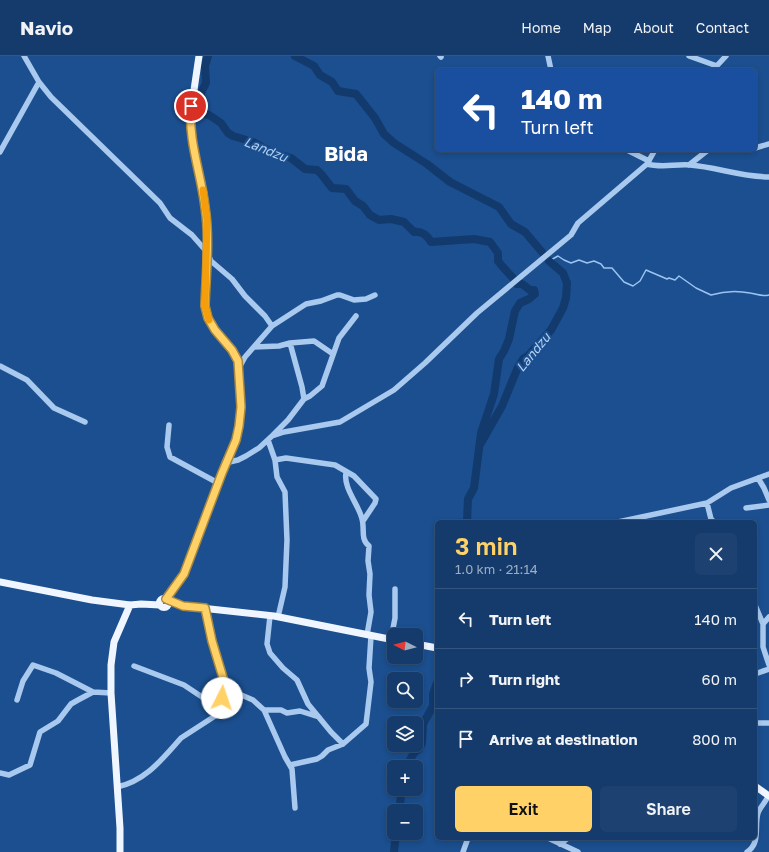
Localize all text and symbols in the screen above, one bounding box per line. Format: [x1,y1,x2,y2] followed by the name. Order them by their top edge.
[20,16,73,39] text: Navio
[521,19,561,36] text: Home
[583,19,611,36] text: Map
[633,19,674,36] text: About
[696,19,749,36] text: Contact
[521,82,603,115] text: 140 m
[455,84,507,136] icon: left
[174,89,208,123] pin
[180,95,202,117] icon: arrive
[521,116,594,138] text: Turn left
[242,133,291,165] water label: Landzu
[324,141,368,165] district label: Bida
[513,328,554,375] water label: Landzu
[455,531,518,560] text: 3 min
[695,533,737,575] button: close
[455,561,538,577] text: 1.0 km · 21:14
[455,608,477,630] icon: left
[489,610,551,628] text: Turn left
[694,610,737,628] text: 140 m
[387,628,423,664] north arrow
[387,628,423,840] map controls
[455,668,477,690] icon: right
[489,670,560,688] text: Turn right
[702,670,737,688] text: 60 m
[387,672,423,708] button: search
[201,677,243,719] position arrow
[387,716,423,752] button: layers
[455,728,477,750] icon: arrive
[489,730,638,748] text: Arrive at destination
[692,730,737,748] text: 800 m
[387,760,423,796] button: +
[455,786,592,832] button: Exit
[600,786,737,832] button: Share
[387,804,423,840] button: −

